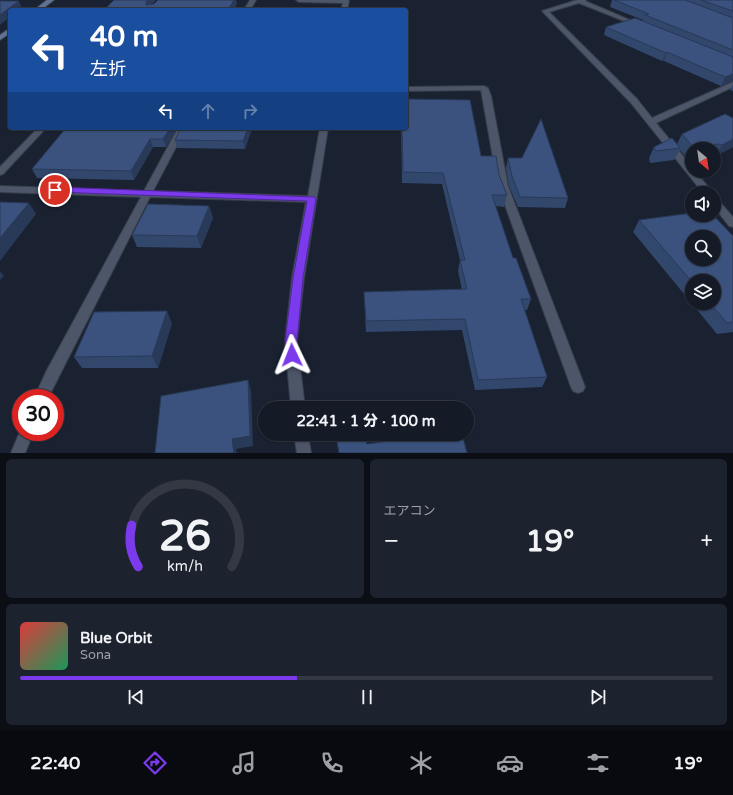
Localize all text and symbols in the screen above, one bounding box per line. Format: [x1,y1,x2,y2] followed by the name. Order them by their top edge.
[90,20,158,54] text: 40 m
[24,24,76,76] icon: left
[90,58,126,80] text: 左折
[155,100,177,122] icon: left
[197,100,219,122] icon: ahead
[239,100,261,122] icon: right
[685,142,721,178] north arrow
[685,142,721,310] map controls
[38,173,72,207] pin
[44,179,66,201] icon: arrive
[685,186,721,222] button: sound
[685,230,721,266] button: search
[685,274,721,310] button: layers
[271,334,313,376] position arrow
[12,389,64,441] speed limit sign: 30
[296,412,436,430] text: 22:41 · 1 分 · 100 m
[384,503,436,519] text: エアコン
[159,511,211,561] text: 26
[525,523,574,560] text: 19°
[384,528,399,554] text: −
[701,528,713,554] text: +
[167,557,203,574] text: km/h
[80,629,152,647] text: Blue Orbit
[80,647,111,663] text: Sona
[125,686,147,708] icon: previous
[356,686,378,708] icon: pause
[587,686,609,708] icon: next
[141,749,169,777] icon: directions
[230,749,258,777] icon: music
[318,749,346,777] icon: phone
[407,749,435,777] icon: climate
[496,749,524,777] icon: car
[584,749,612,777] icon: filters
[30,752,80,774] text: 22:40
[673,752,703,774] text: 19°

